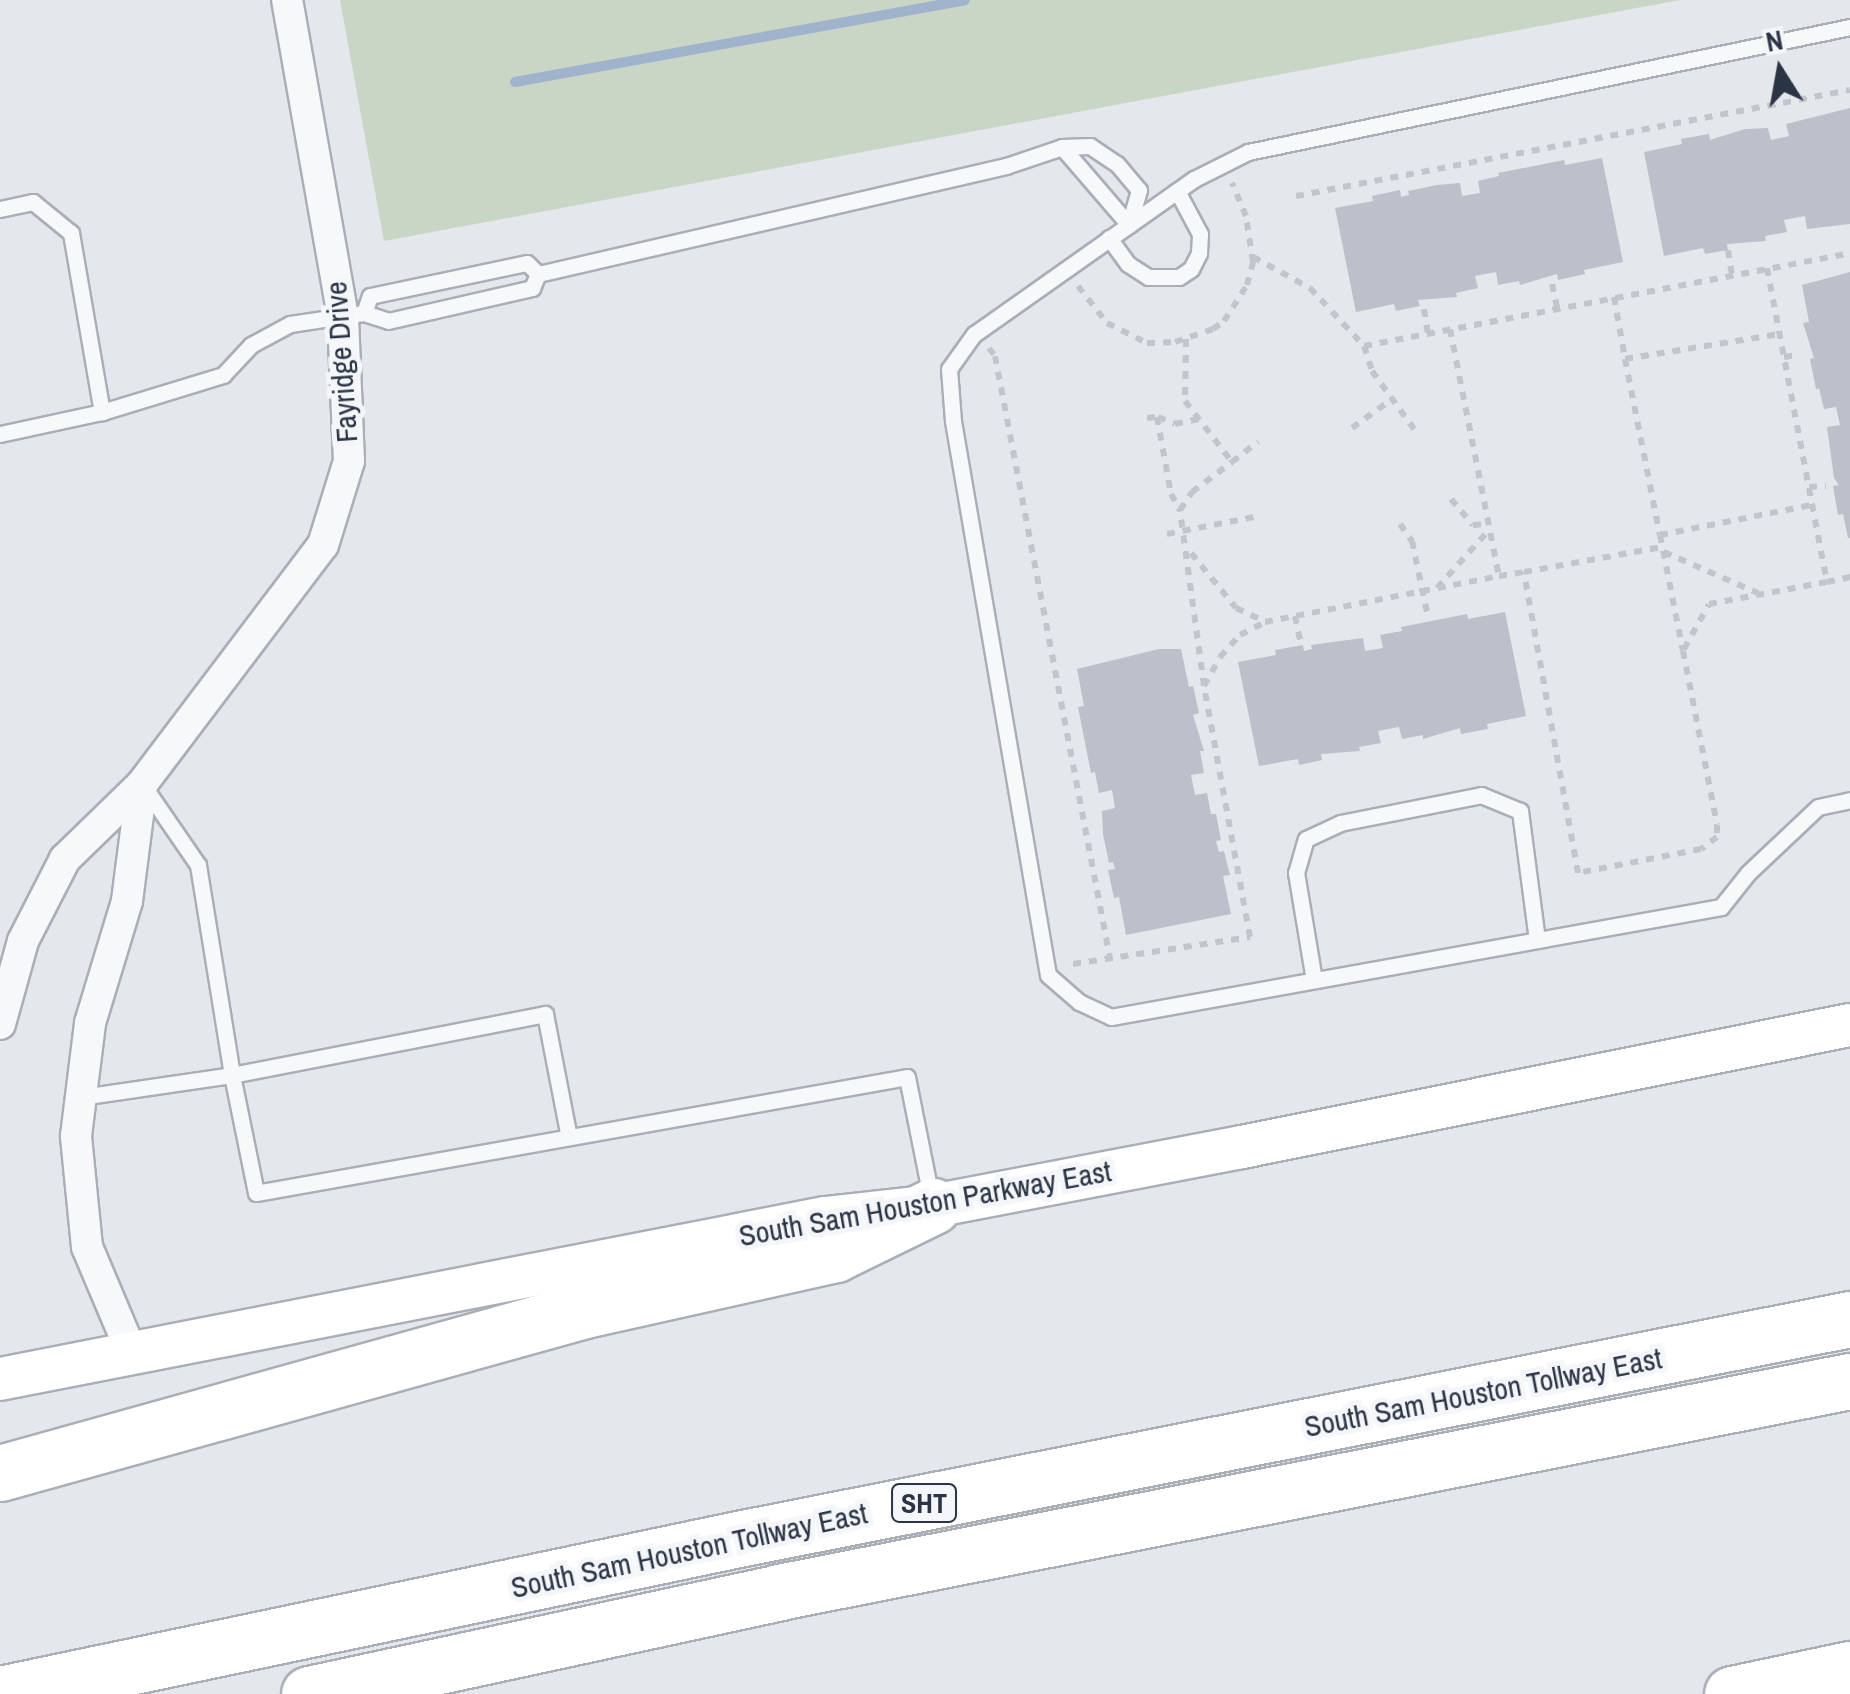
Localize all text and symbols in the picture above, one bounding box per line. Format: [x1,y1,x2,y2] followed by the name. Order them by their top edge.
[1730,20,1830,120] north arrow
[1763,20,1786,61] text: N
[317,280,365,444] street label: Fayridge Drive
[736,1153,1114,1253] street label: South Sam Houston Parkway East
[1301,1340,1665,1444] street label: South Sam Houston Tollway East
[889,1480,959,1526] road number: SHT
[507,1495,871,1605] street label: South Sam Houston Tollway East

